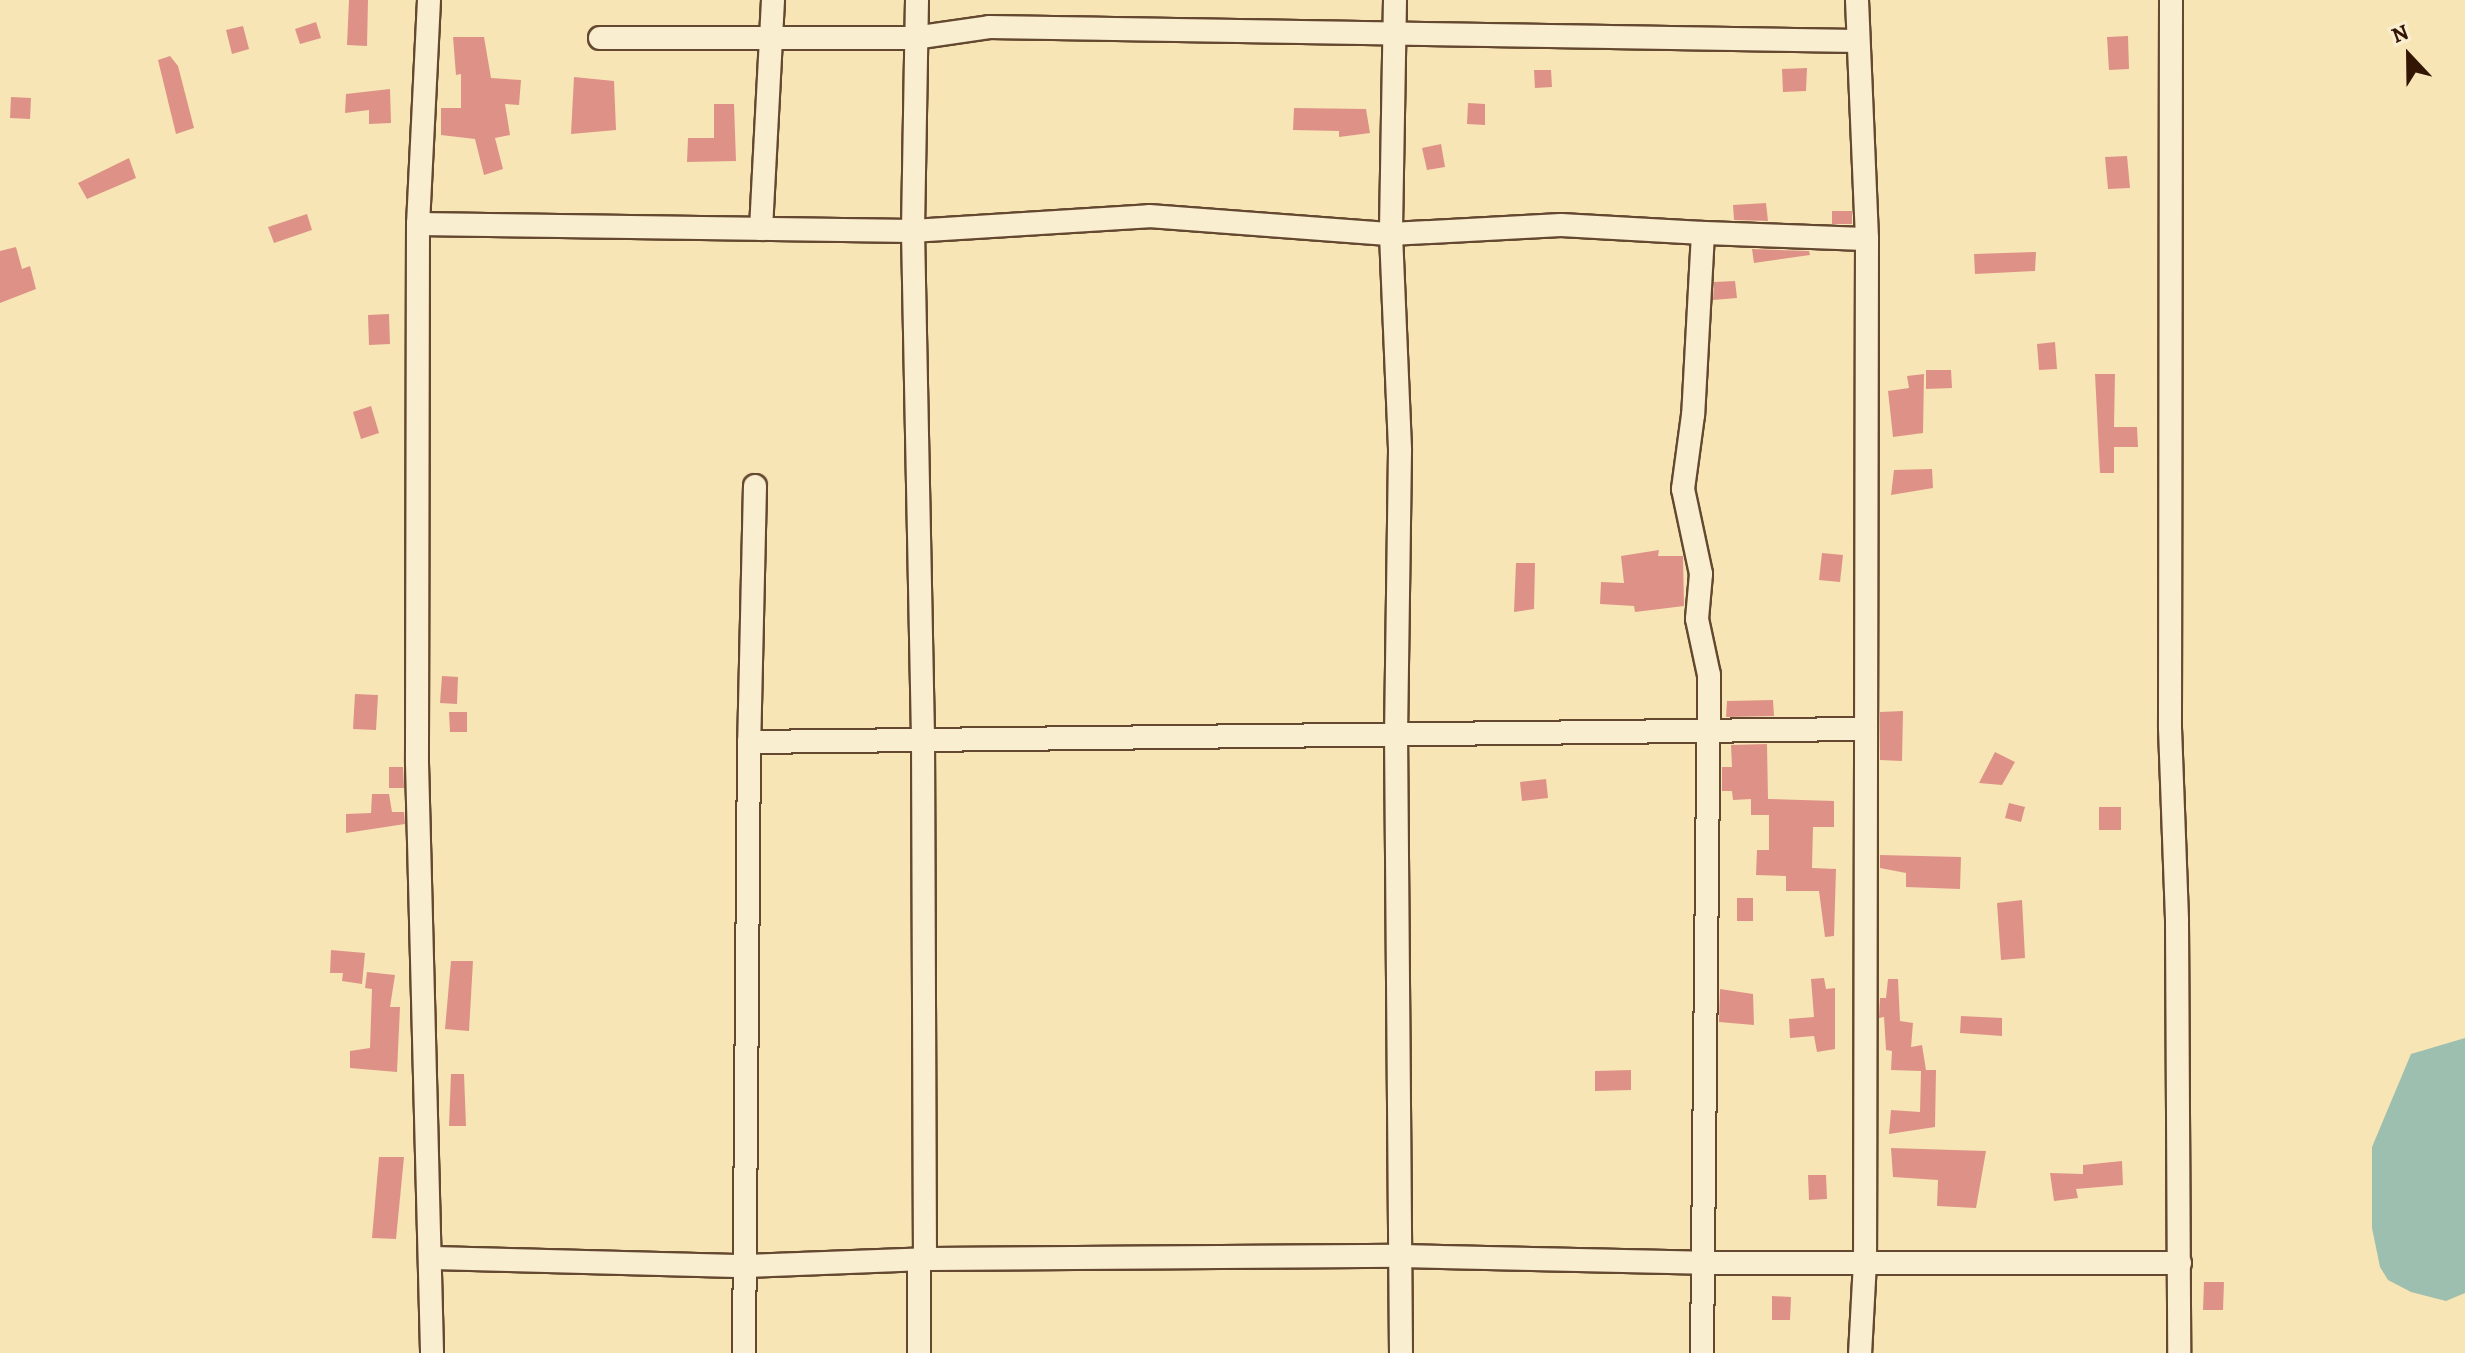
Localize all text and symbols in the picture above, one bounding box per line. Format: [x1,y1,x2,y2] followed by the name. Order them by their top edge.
[2369,16,2449,96] north arrow
[2387,17,2413,51] text: N

